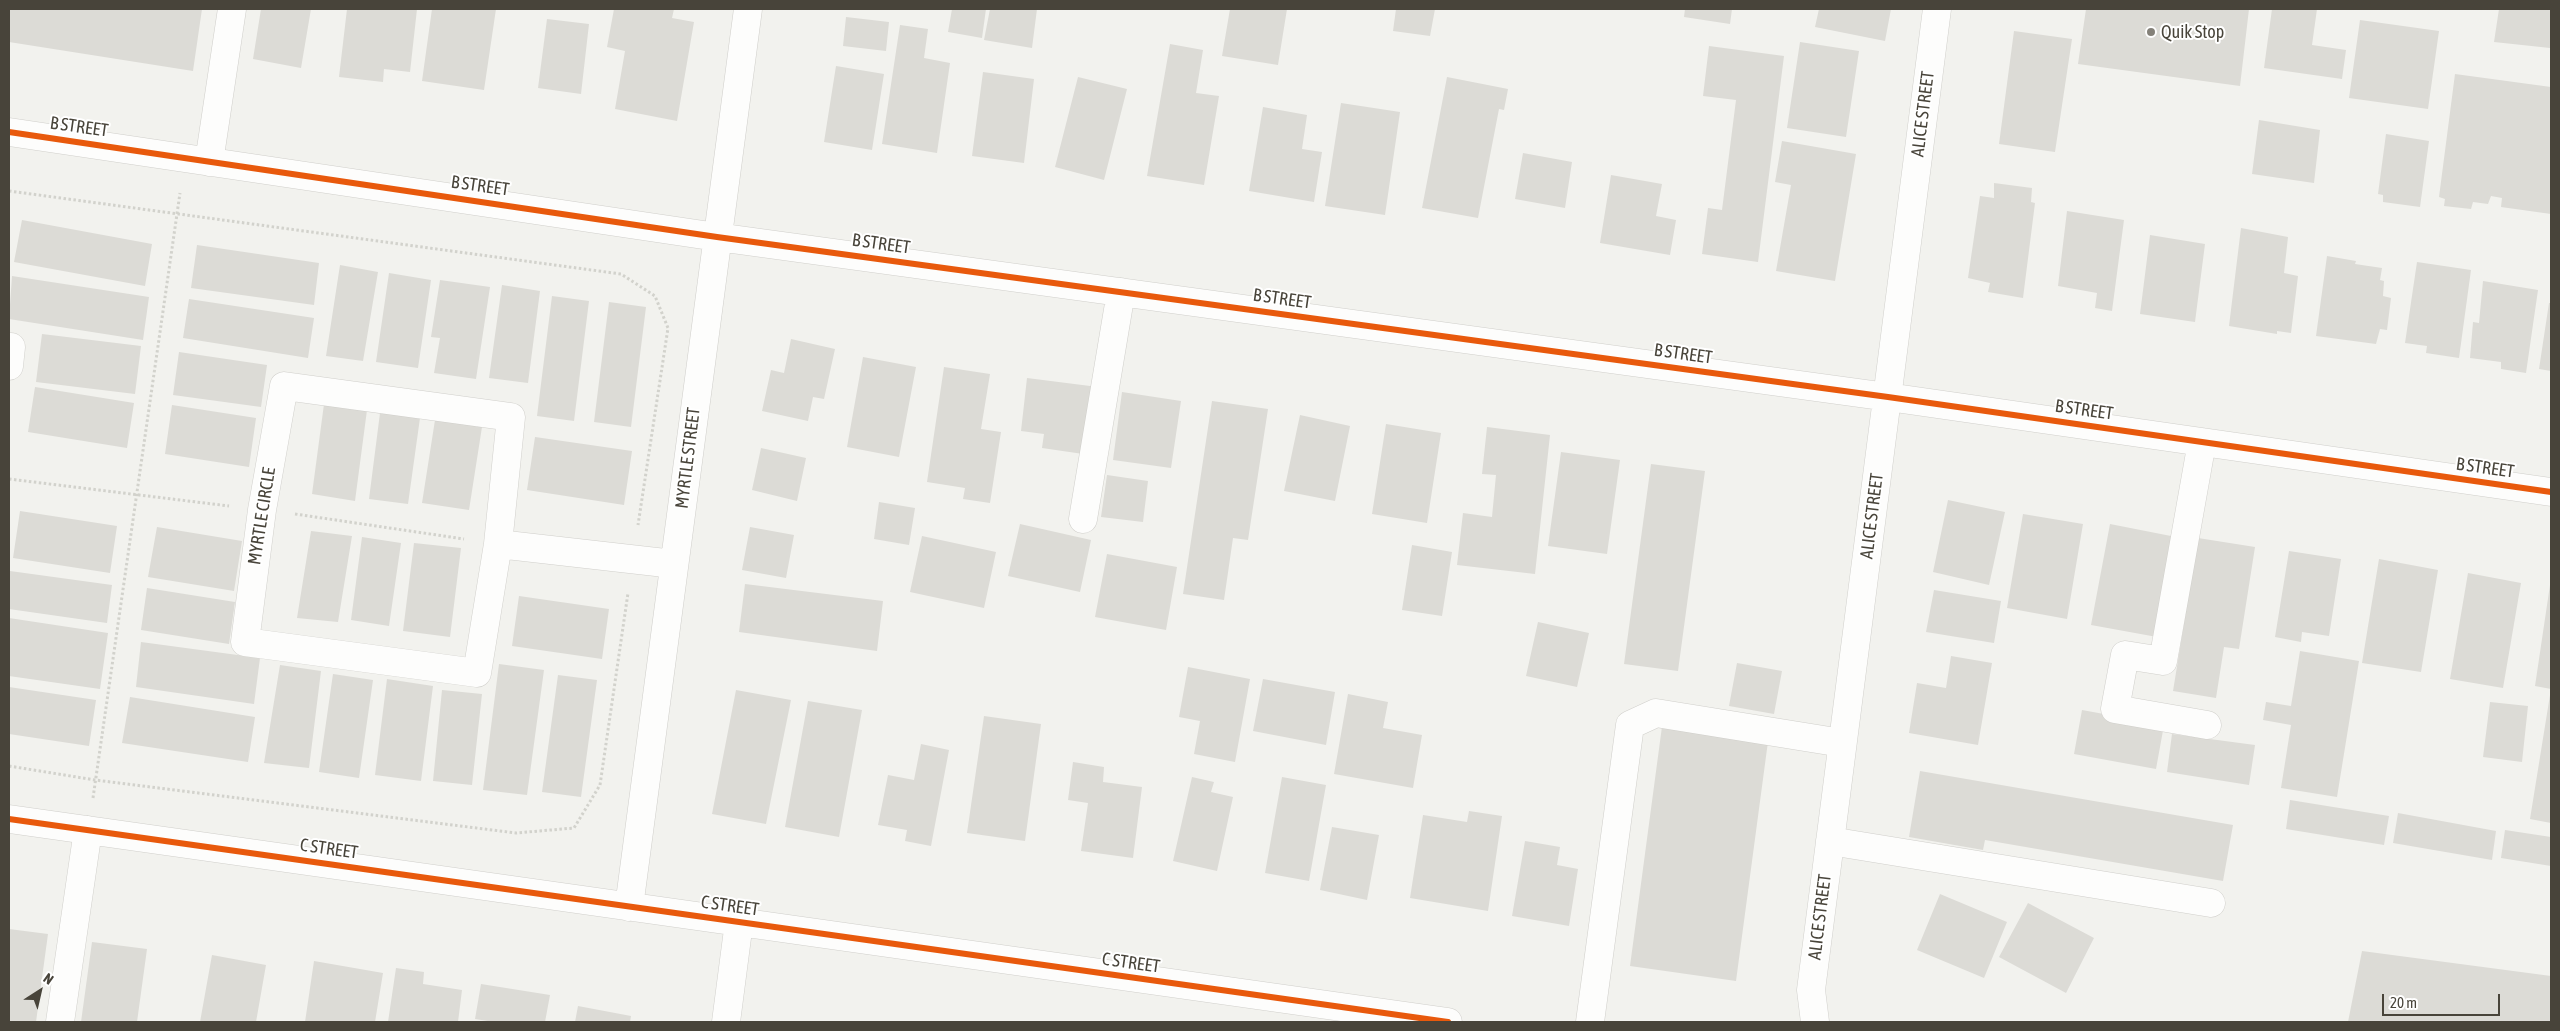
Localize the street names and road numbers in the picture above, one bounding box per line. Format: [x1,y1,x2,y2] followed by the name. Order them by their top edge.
[1907,70,1939,158] street label: ALICE STREET
[48,112,110,142] street label: B STREET
[449,171,511,201] street label: B STREET
[850,229,912,259] street label: B STREET
[1251,284,1313,314] street label: B STREET
[1652,339,1714,369] street label: B STREET
[2053,395,2115,425] street label: B STREET
[671,406,705,510] street label: MYRTLE STREET
[2454,453,2516,483] street label: B STREET
[244,466,280,566] street label: MYRTLE CIRCLE
[1856,472,1888,560] street label: ALICE STREET
[299,834,359,864] street label: C STREET
[1804,873,1836,961] street label: ALICE STREET
[700,891,760,921] street label: C STREET
[1101,948,1161,978] street label: C STREET

